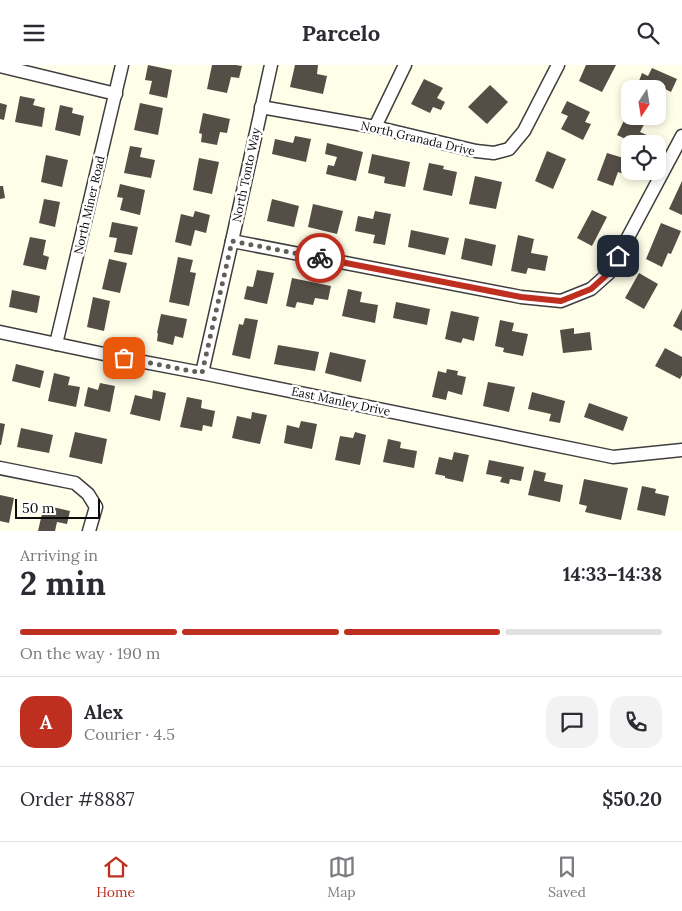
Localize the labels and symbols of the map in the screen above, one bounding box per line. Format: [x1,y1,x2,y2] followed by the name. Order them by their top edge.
[621,80,666,125] north arrow
[359,118,477,159] street label: North Granada Drive
[229,126,263,224] street label: North Tonto Way
[70,154,108,256] street label: North Miner Road
[295,233,345,283] courier
[597,235,639,277] pin
[103,337,145,379] pin
[290,383,392,419] street label: East Manley Drive
[15,496,100,519] scale bar

